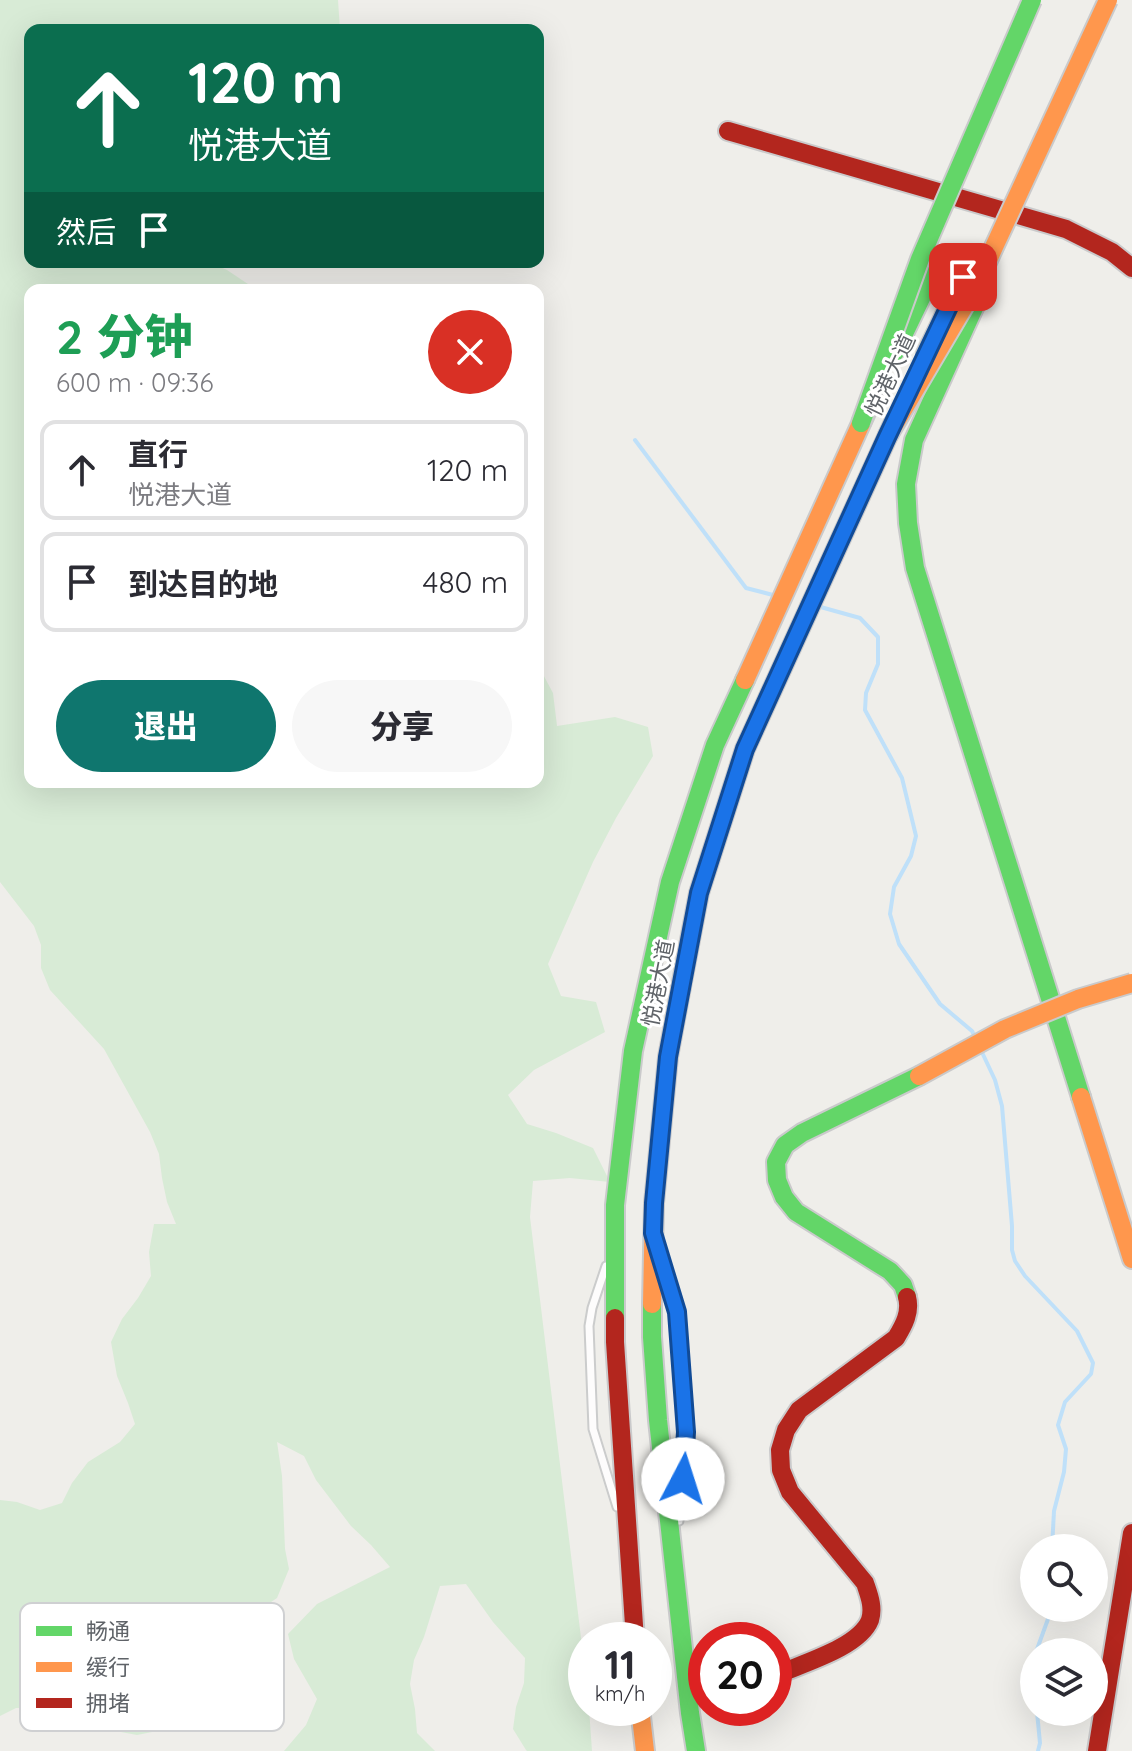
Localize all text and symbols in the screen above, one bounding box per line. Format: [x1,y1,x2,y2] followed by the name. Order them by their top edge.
[188,47,343,117] text: 120 m
[56,56,160,160] icon: ahead
[188,122,332,167] text: 悦港大道
[132,208,176,252] icon: arrive
[56,213,116,251] text: 然后
[929,243,997,311] pin
[941,255,985,299] icon: arrive
[56,306,193,366] text: 2 分钟
[428,310,512,394] button: close
[859,329,921,421] street label: 悦港大道
[56,366,213,399] text: 600 m · 09:36
[128,435,188,473] text: 直行
[60,448,104,492] icon: ahead
[427,451,508,489] text: 120 m
[128,478,232,511] text: 悦港大道
[60,560,104,604] icon: arrive
[423,563,508,601] text: 480 m
[128,565,278,603] text: 到达目的地
[56,680,276,772] button: 退出
[292,680,512,772] button: 分享
[636,937,680,1029] street label: 悦港大道
[641,1437,725,1521] position arrow
[1020,1534,1108,1726] map controls
[1020,1534,1108,1622] button: search
[20,1603,284,1731] legend
[86,1617,130,1645] text: 畅通
[688,1622,792,1726] speed limit sign: 20
[1020,1638,1108,1726] button: layers
[604,1639,636,1689] text: 11
[86,1653,130,1681] text: 缓行
[595,1681,645,1706] text: km/h
[86,1689,130,1717] text: 拥堵

